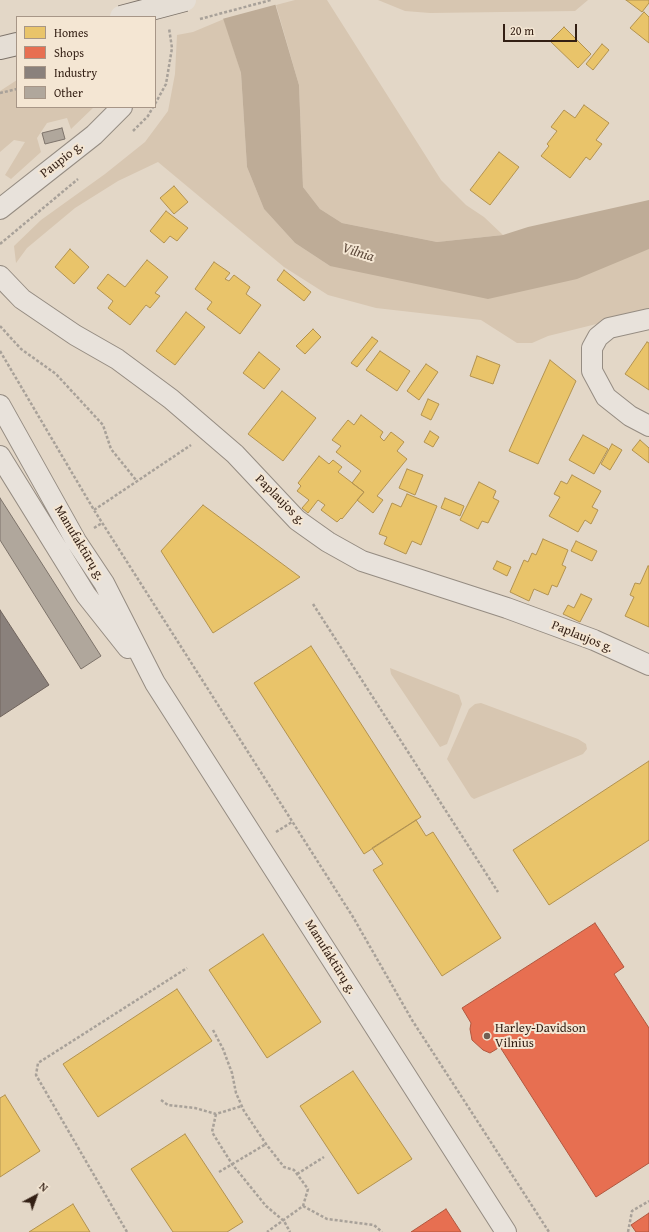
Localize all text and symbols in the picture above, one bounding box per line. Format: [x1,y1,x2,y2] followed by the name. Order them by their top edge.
[16,16,156,108] legend
[505,16,579,42] scale bar
[510,22,534,39] text: 20 m
[54,24,88,41] text: Homes
[54,44,84,61] text: Shops
[54,64,97,81] text: Industry
[54,84,83,101] text: Other
[38,138,86,182] street label: Paupio g.
[340,240,376,266] water label: Vilnia
[252,472,308,528] street label: Paplaujos g.
[51,503,107,583] street label: Manufaktūrų g.
[549,618,615,656] street label: Paplaujos g.
[301,917,359,997] street label: Manufaktūrų g.
[495,1021,586,1052] place label: Harley-Davidson Vilnius
[482,1031,492,1041] marker: Harley-Davidson Vilnius
[16,1176,56,1216] north arrow
[36,1178,52,1195] text: N

